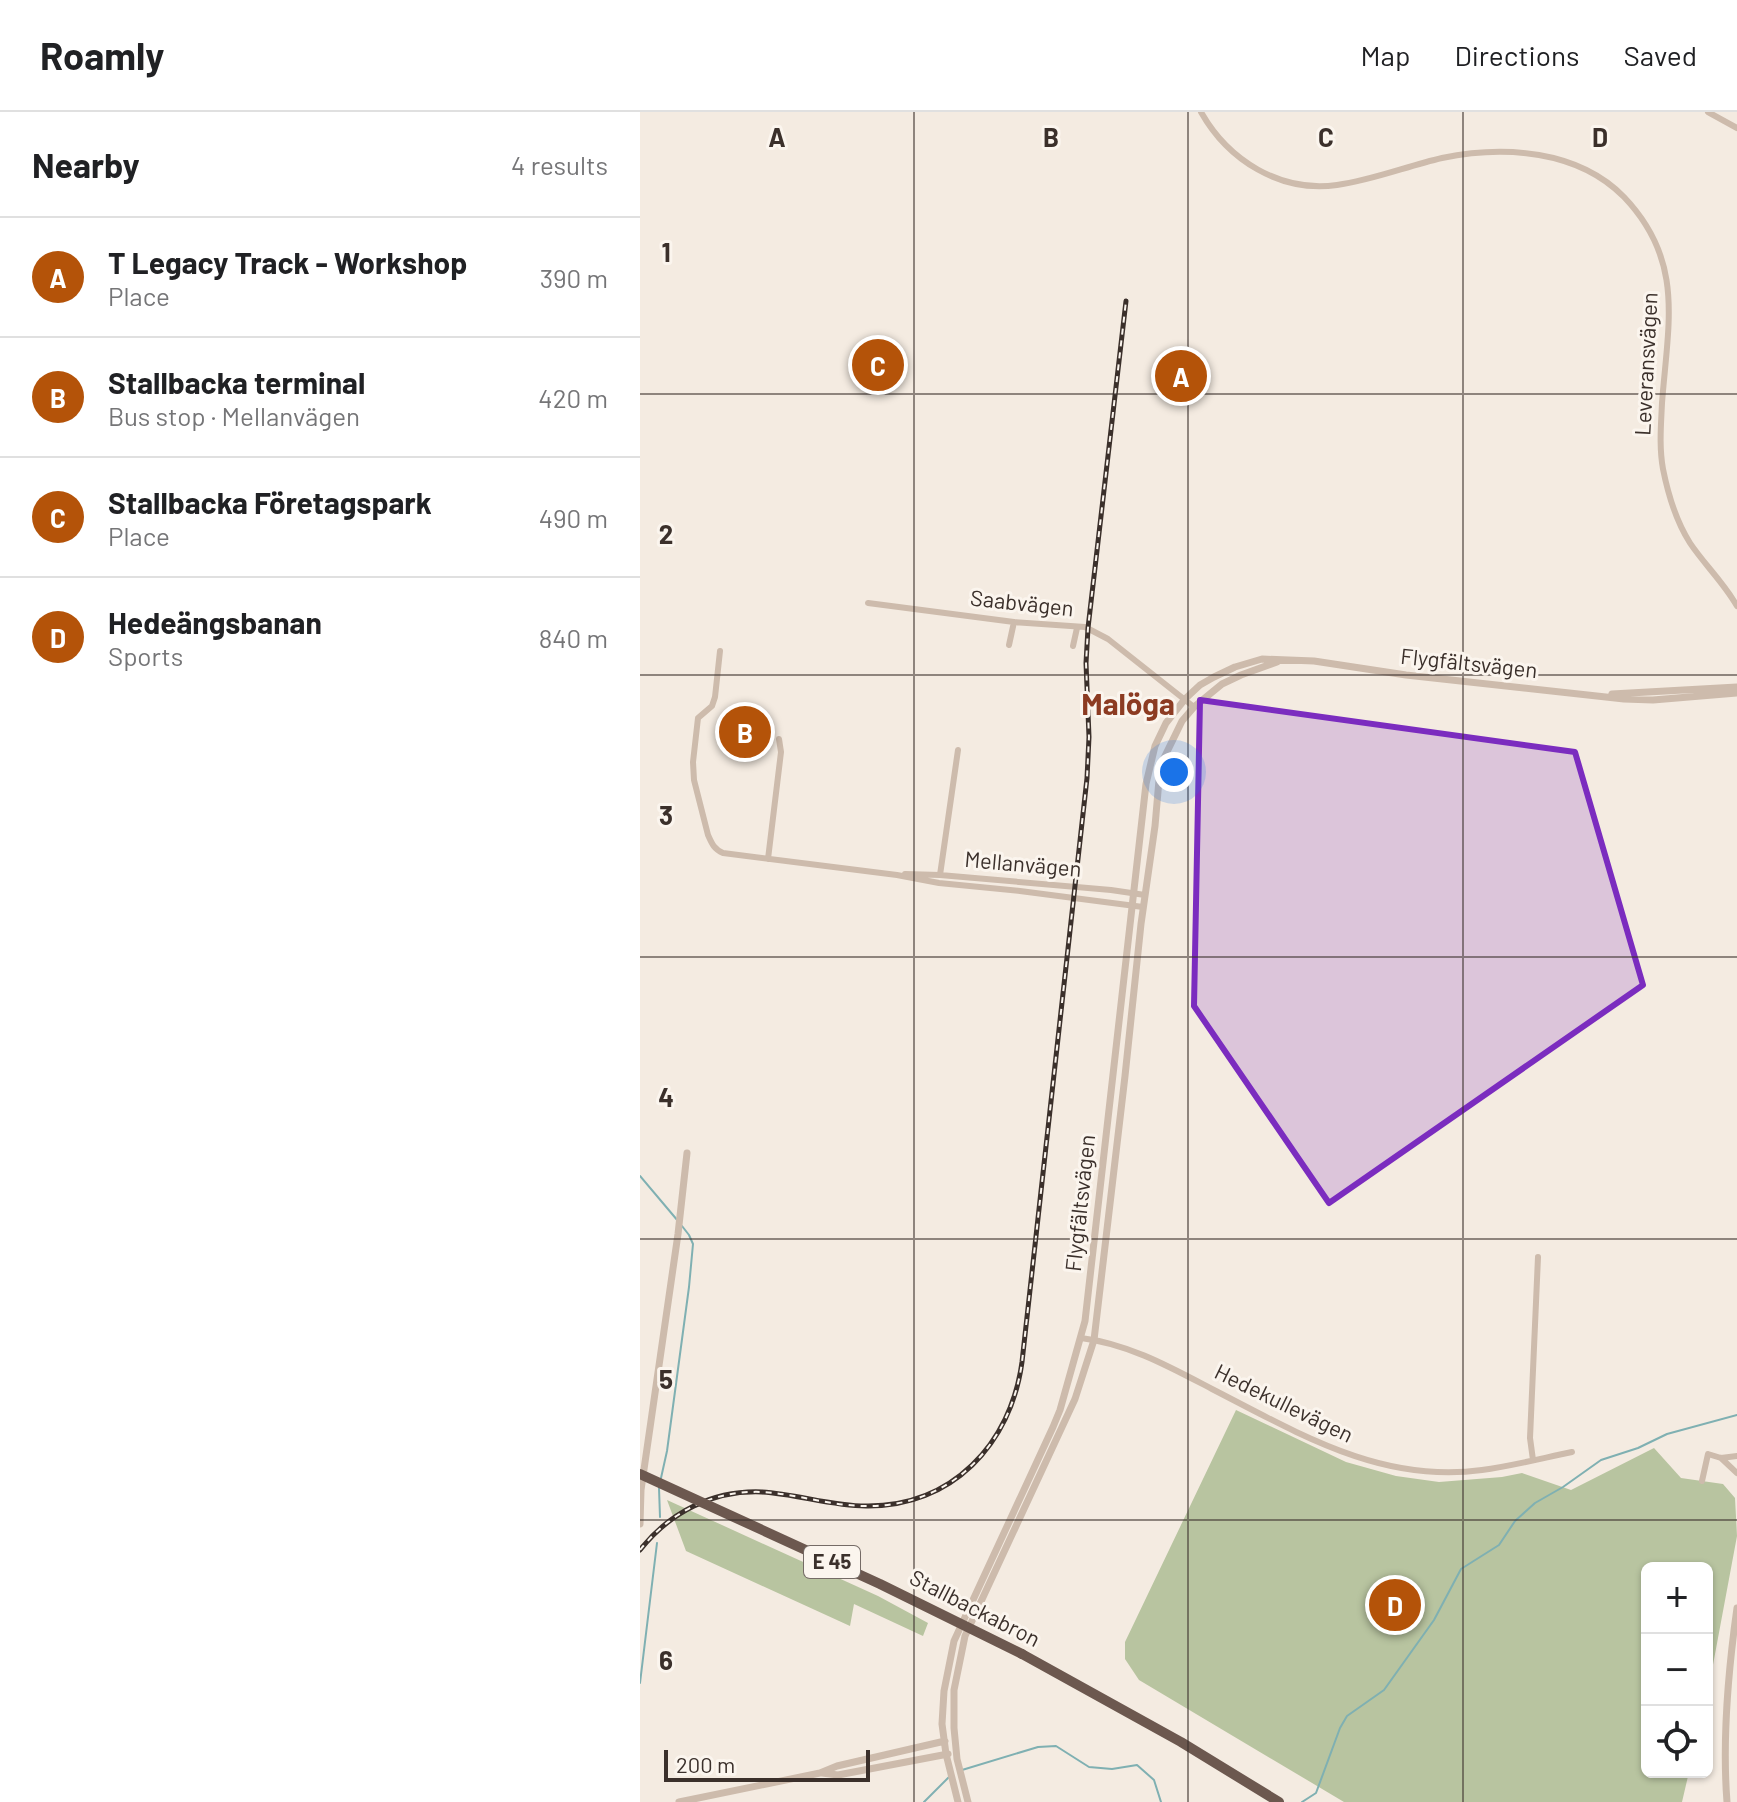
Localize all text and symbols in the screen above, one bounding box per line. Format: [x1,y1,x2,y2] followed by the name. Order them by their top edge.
[40,32,164,78] text: Roamly
[1361,38,1410,72] text: Map
[1454,38,1580,72] text: Directions
[1624,38,1697,72] text: Saved
[768,121,786,152] text: A
[1043,121,1059,152] text: B
[1318,121,1334,152] text: C
[1592,121,1608,152] text: D
[32,144,140,185] text: Nearby
[511,149,608,180] text: 4 results
[661,236,671,267] text: 1
[108,244,467,280] text: T Legacy Track - Workshop
[49,262,67,293] text: A
[540,262,608,293] text: 390 m
[108,280,170,311] text: Place
[1628,292,1662,436] street label: Leveransvägen
[852,335,904,395] pin: C
[1155,346,1207,406] pin: A
[108,364,365,400] text: Stallbacka terminal
[50,382,66,413] text: B
[538,382,608,413] text: 420 m
[108,400,360,431] text: Bus stop · Mellanvägen
[108,484,432,520] text: Stallbacka Företagspark
[50,502,66,533] text: C
[539,502,608,533] text: 490 m
[659,518,673,549] text: 2
[108,520,170,551] text: Place
[969,584,1075,620] street label: Saabvägen
[108,604,322,640] text: Hedeängsbanan
[50,622,66,653] text: D
[539,622,608,653] text: 840 m
[108,640,183,671] text: Sports
[1399,642,1539,682] street label: Flygfältsvägen
[1081,685,1175,721] district label: Malöga
[719,702,771,762] pin: B
[1154,752,1194,792] your location
[659,799,673,830] text: 3
[964,845,1083,881] street label: Mellanvägen
[658,1081,674,1112] text: 4
[1059,1133,1099,1273] street label: Flygfältsvägen
[1211,1357,1358,1447] street label: Hedekullevägen
[659,1363,673,1394] text: 5
[804,1546,860,1578] road number: E 45
[1641,1562,1713,1778] map controls
[1641,1562,1713,1634] button: +
[906,1563,1045,1651] street label: Stallbackabron
[1369,1575,1421,1635] pin: D
[1641,1634,1713,1706] button: −
[659,1644,673,1675] text: 6
[1641,1706,1713,1778] button: locate
[664,1746,870,1782] scale bar
[676,1751,735,1777] text: 200 m

